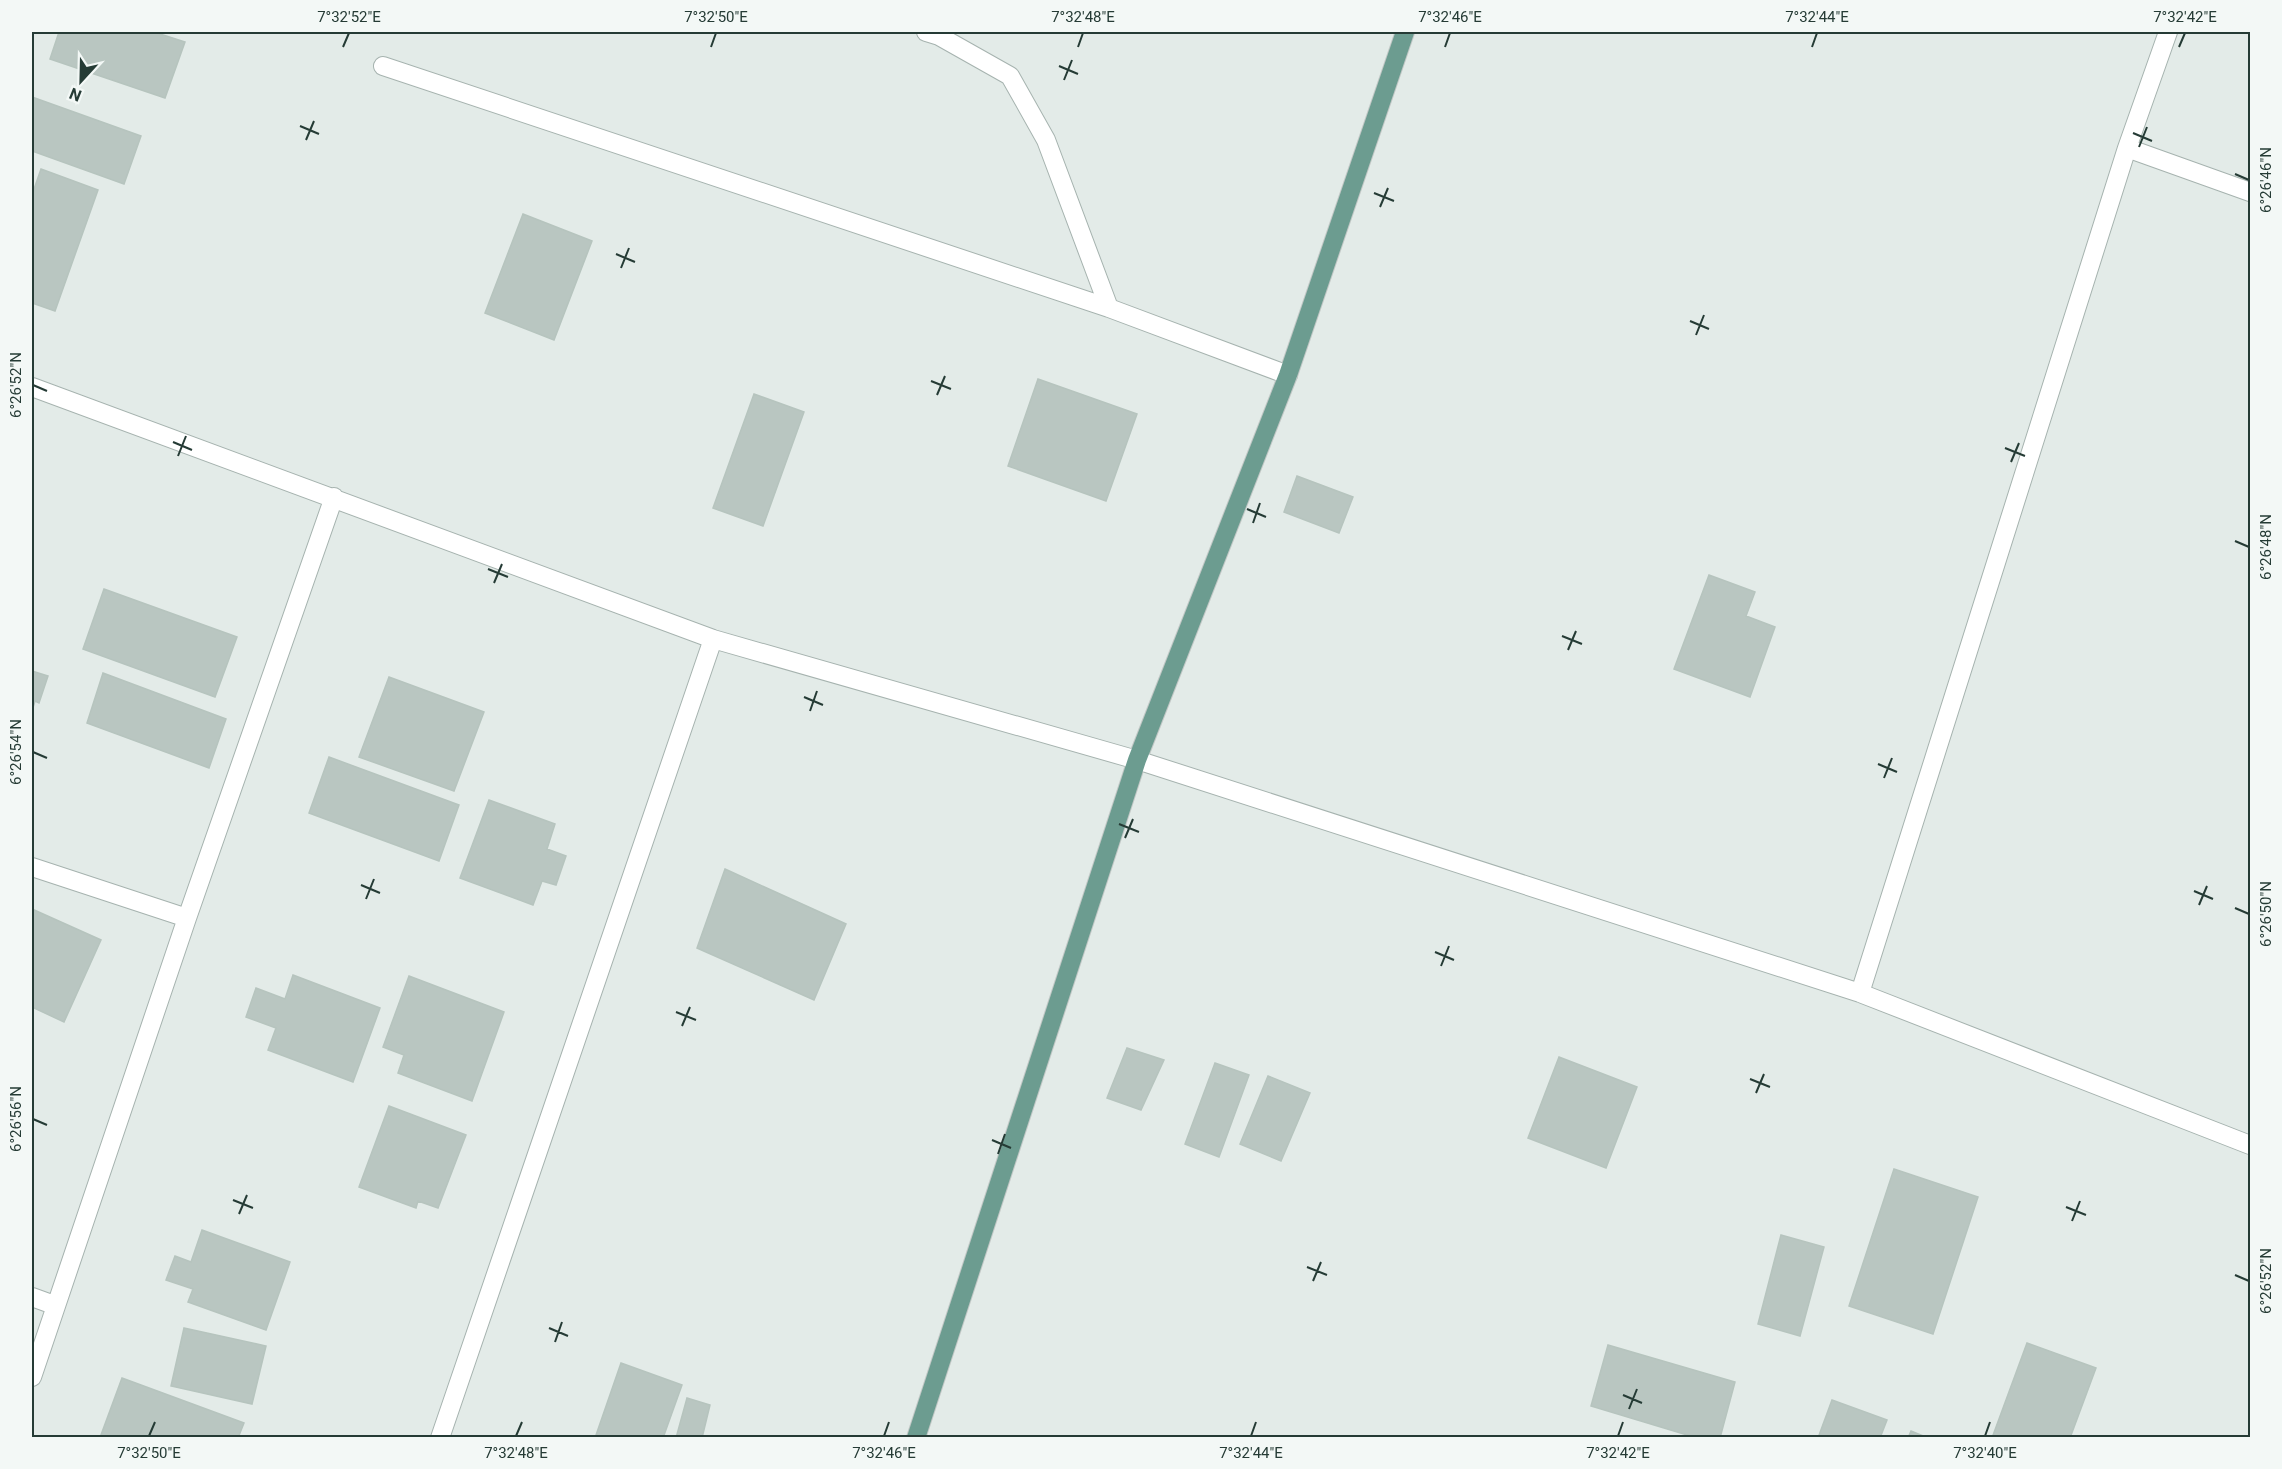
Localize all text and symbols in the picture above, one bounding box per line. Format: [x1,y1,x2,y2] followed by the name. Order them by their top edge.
[317,8,381,26] text: 7°32'52"E
[684,8,748,26] text: 7°32'50"E
[1051,8,1115,26] text: 7°32'48"E
[1418,8,1482,26] text: 7°32'46"E
[1785,8,1849,26] text: 7°32'44"E
[2153,8,2217,26] text: 7°32'42"E
[51,51,111,111] north arrow
[67,84,84,105] text: N
[2257,147,2275,213] text: 6°26'46"N
[7,352,25,418] text: 6°26'52"N
[2257,514,2275,580] text: 6°26'48"N
[7,719,25,785] text: 6°26'54"N
[2257,881,2275,947] text: 6°26'50"N
[7,1086,25,1152] text: 6°26'56"N
[2257,1248,2275,1314] text: 6°26'52"N
[117,1444,181,1462] text: 7°32'50"E
[484,1444,548,1462] text: 7°32'48"E
[852,1444,916,1462] text: 7°32'46"E
[1219,1444,1283,1462] text: 7°32'44"E
[1586,1444,1650,1462] text: 7°32'42"E
[1953,1444,2017,1462] text: 7°32'40"E

